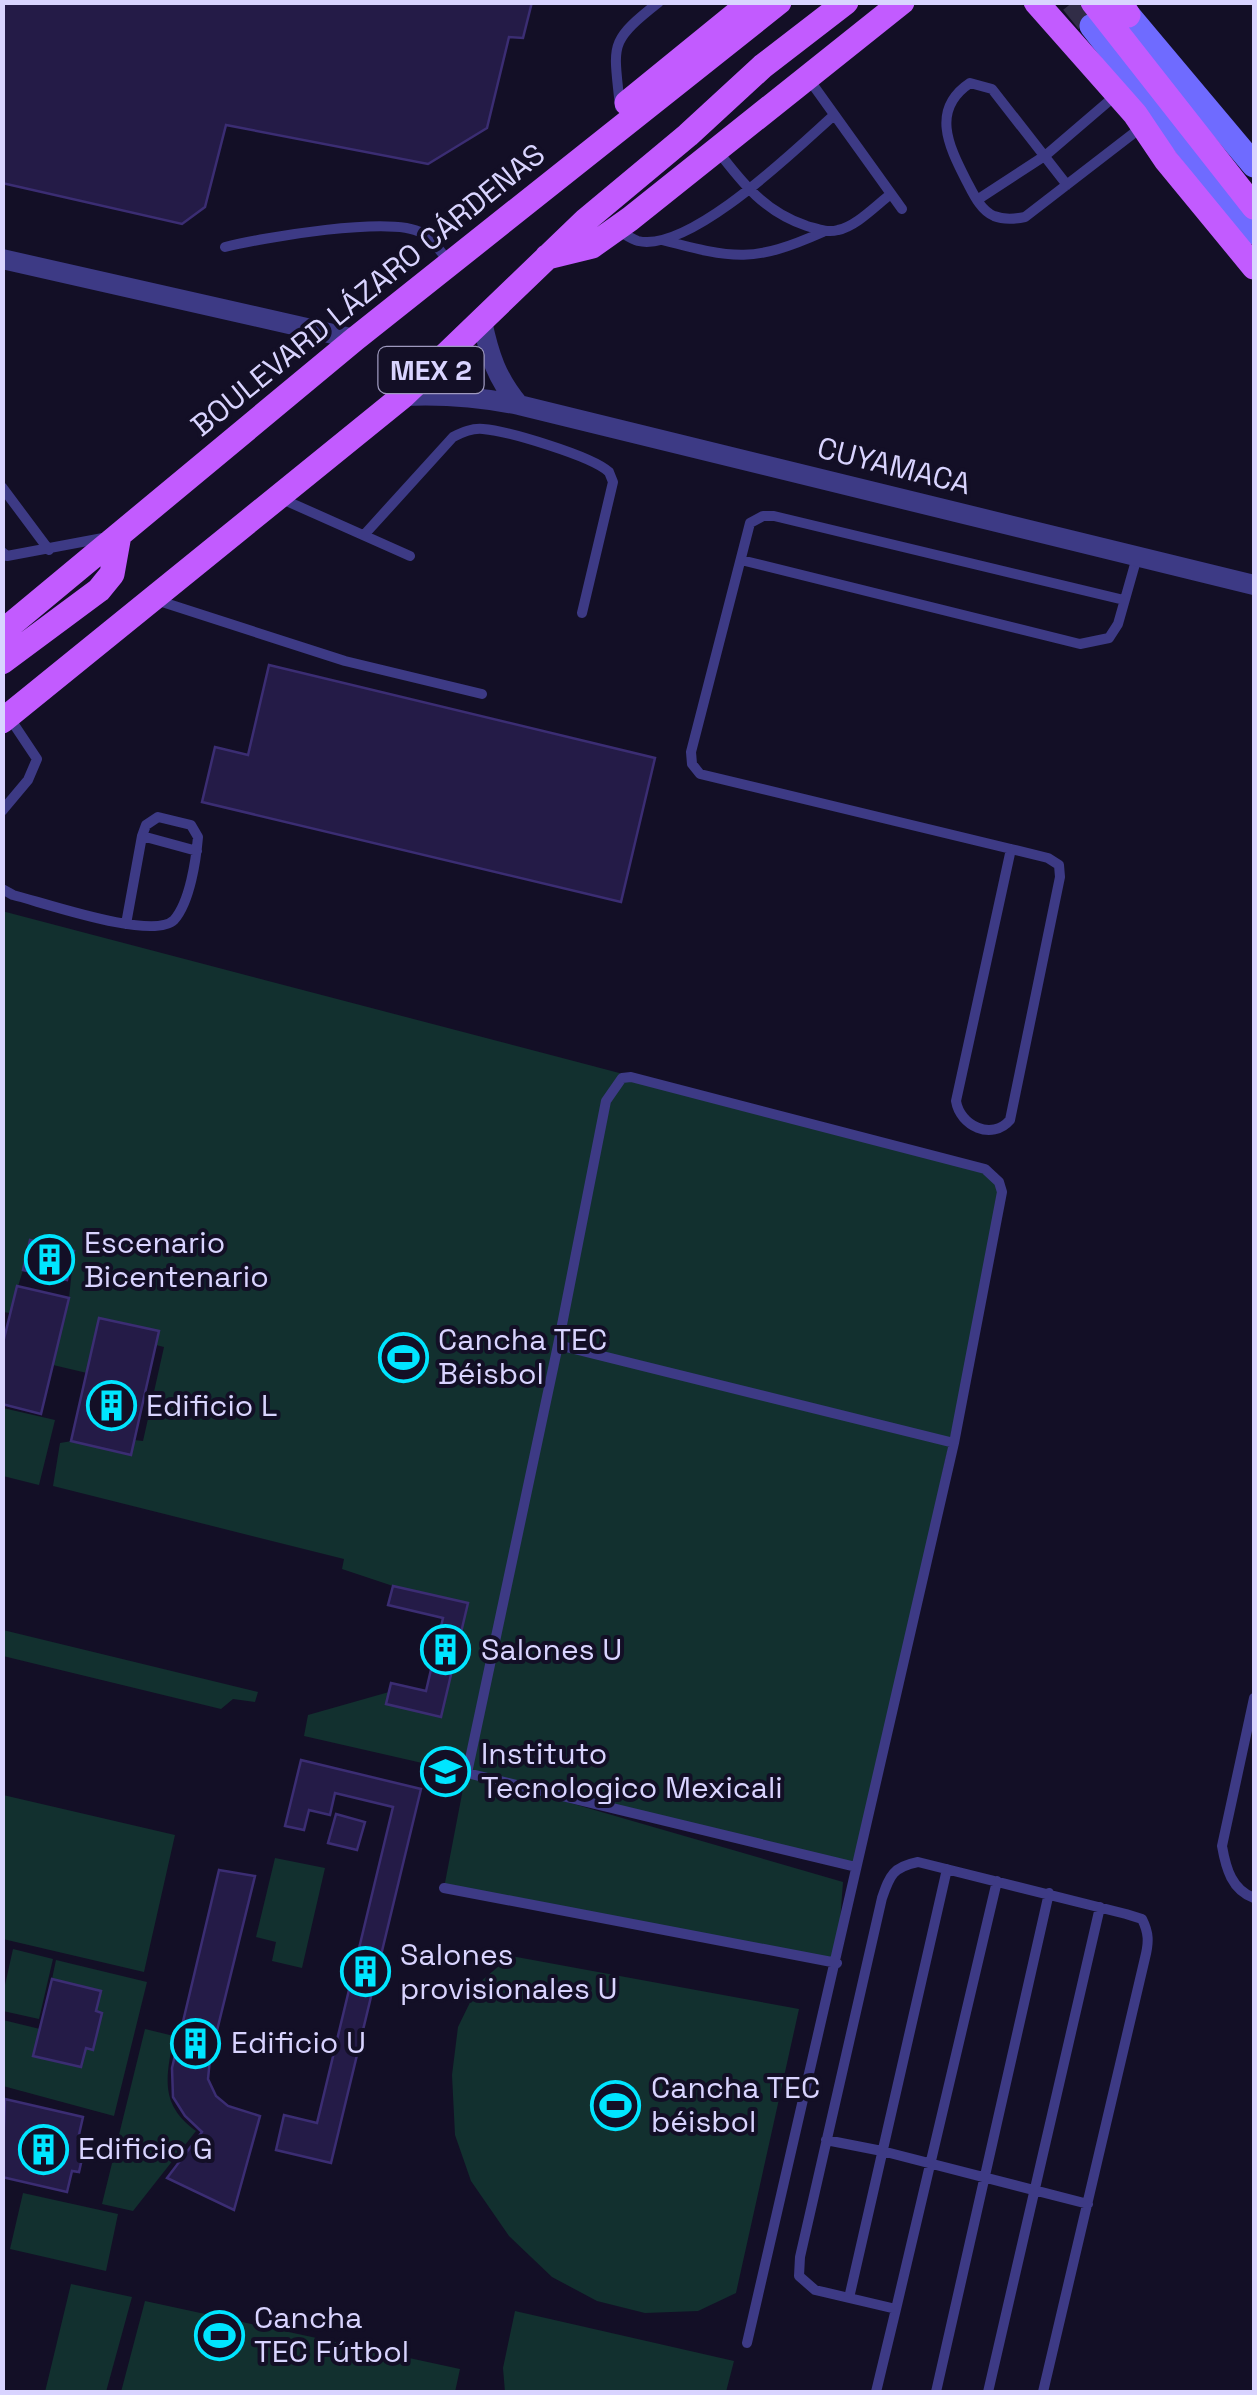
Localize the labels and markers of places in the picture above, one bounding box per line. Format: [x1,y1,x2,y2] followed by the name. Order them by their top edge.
[84,1223,269,1296] place label: Escenario Bicentenario
[23,1234,75,1286] building icon: Escenario Bicentenario
[438,1320,607,1393] place label: Cancha TEC Béisbol
[377,1331,429,1383] sports icon: Cancha TEC Béisbol
[85,1380,137,1432] building icon: Edificio L
[146,1386,277,1425] place label: Edificio L
[420,1624,472,1676] building icon: Salones U
[481,1630,622,1669] place label: Salones U
[481,1734,783,1807] place label: Instituto Tecnologico Mexicali
[420,1745,472,1797] school or university icon: Instituto Tecnologico Mexicali
[400,1935,618,2008] place label: Salones provisionales U
[339,1946,391,1998] building icon: Salones provisionales U
[170,2017,222,2069] building icon: Edificio U
[231,2023,366,2062] place label: Edificio U
[651,2068,820,2141] place label: Cancha TEC béisbol
[590,2079,642,2131] sports icon: Cancha TEC béisbol
[17,2123,69,2175] building icon: Edificio G
[78,2129,213,2168] place label: Edificio G
[254,2298,409,2371] place label: Cancha TEC Fútbol
[193,2309,245,2361] sports icon: Cancha TEC Fútbol

